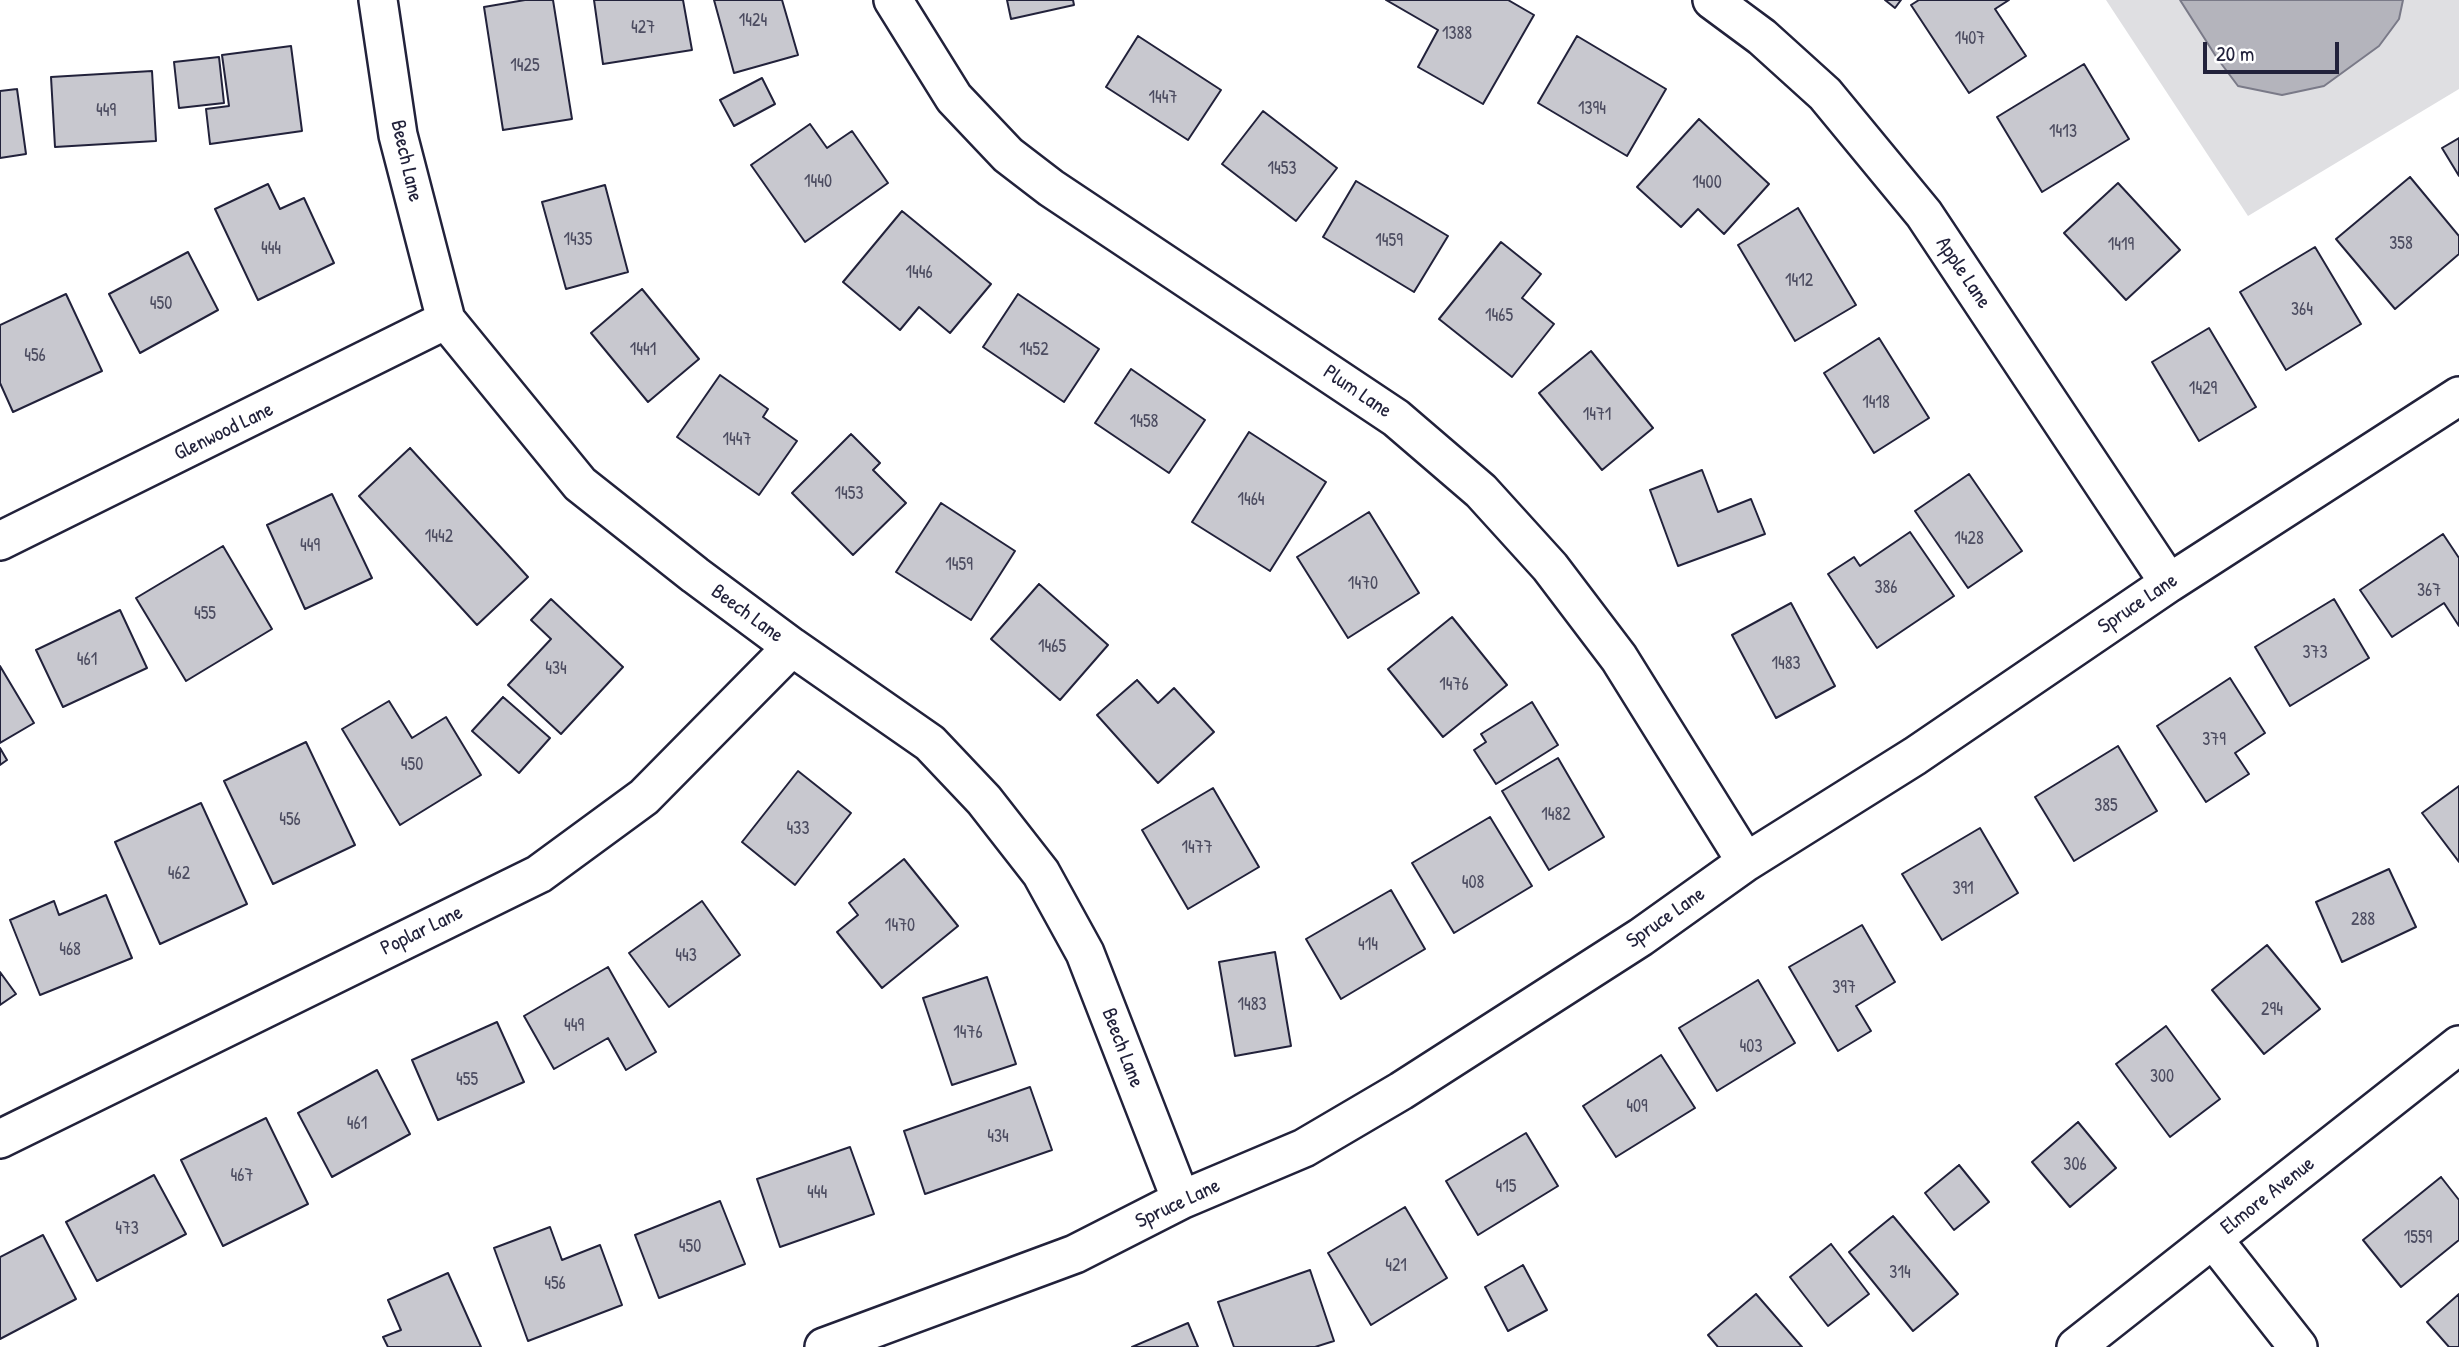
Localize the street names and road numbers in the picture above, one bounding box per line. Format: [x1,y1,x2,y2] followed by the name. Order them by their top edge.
[384,118,428,204] street label: Beech Lane
[1930,232,1996,314] street label: Apple Lane
[1318,360,1396,424] street label: Plum Lane
[170,397,278,467] street label: Glenwood Lane
[2094,568,2182,640] street label: Spruce Lane
[706,579,788,649] street label: Beech Lane
[1622,882,1710,954] street label: Spruce Lane
[377,900,467,962] street label: Poplar Lane
[1095,1005,1149,1091] street label: Beech Lane
[2216,1152,2320,1240] street label: Elmore Avenue
[1132,1173,1224,1235] street label: Spruce Lane

